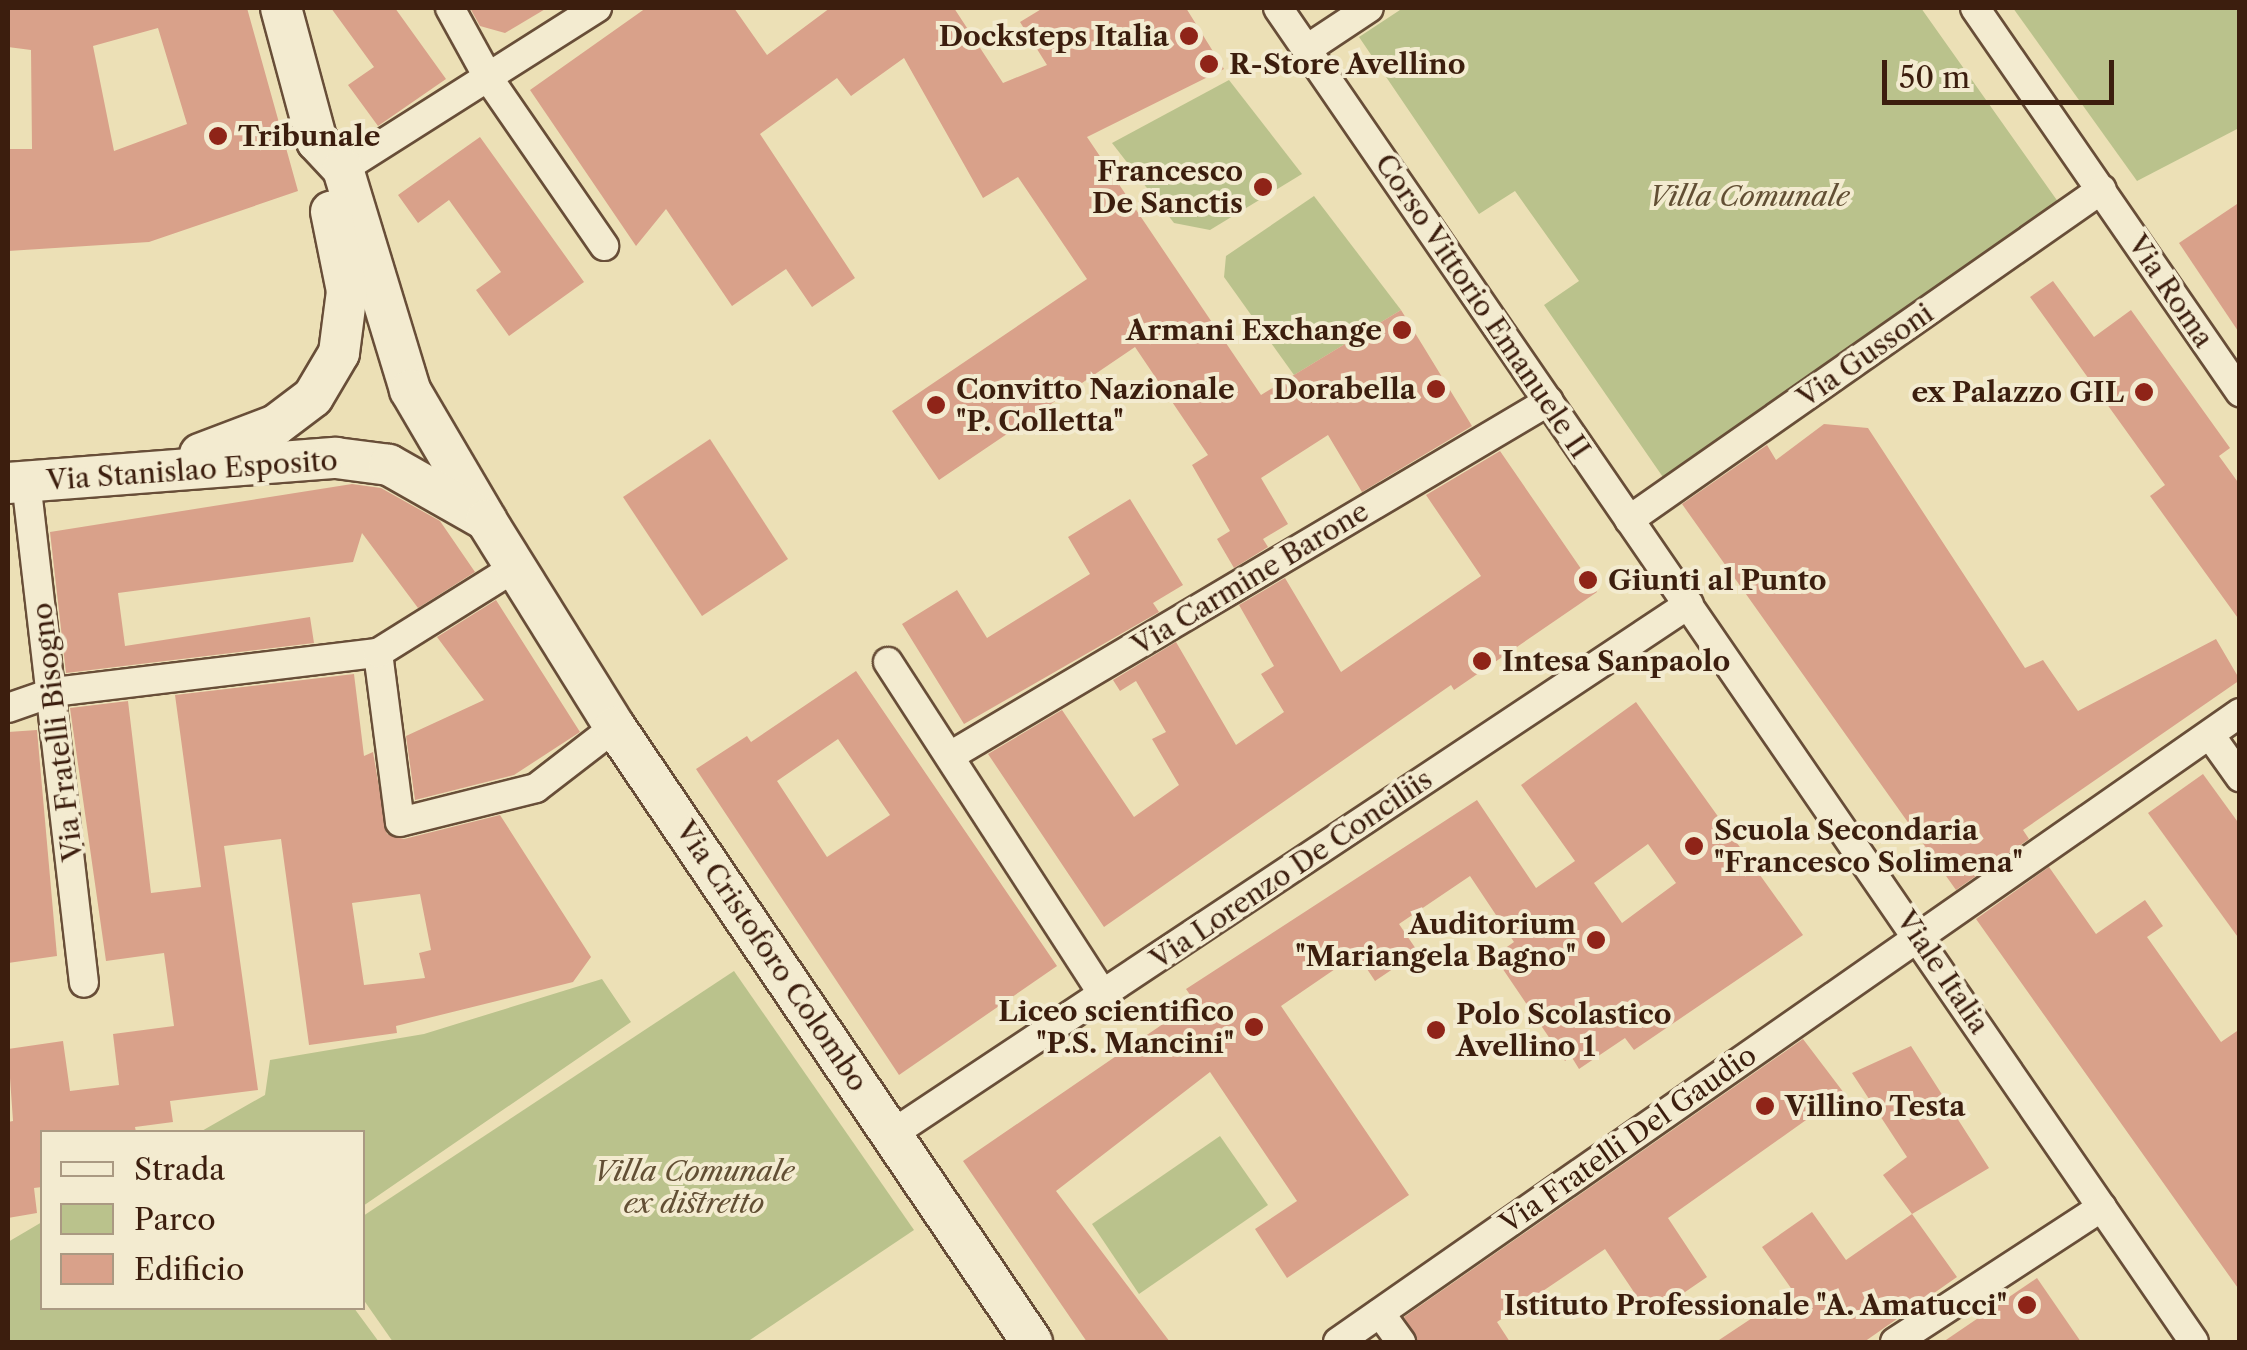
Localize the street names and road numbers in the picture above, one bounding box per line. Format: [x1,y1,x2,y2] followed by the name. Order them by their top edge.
[1368,147,1598,465] street label: Corso Vittorio Emanuele II
[2121,228,2221,354] street label: Via Roma
[1791,296,1939,414] street label: Via Gussoni
[45,443,339,497] street label: Via Stanislao Esposito
[1125,494,1375,662] street label: Via Carmine Barone
[24,601,90,863] street label: Via Fratelli Bisogno
[1144,762,1438,976] street label: Via Lorenzo De Conciliis
[669,814,875,1098] street label: Via Cristoforo Colombo
[1890,904,1996,1040] street label: Viale Italia
[1493,1038,1763,1240] street label: Via Fratelli Del Gaudio

